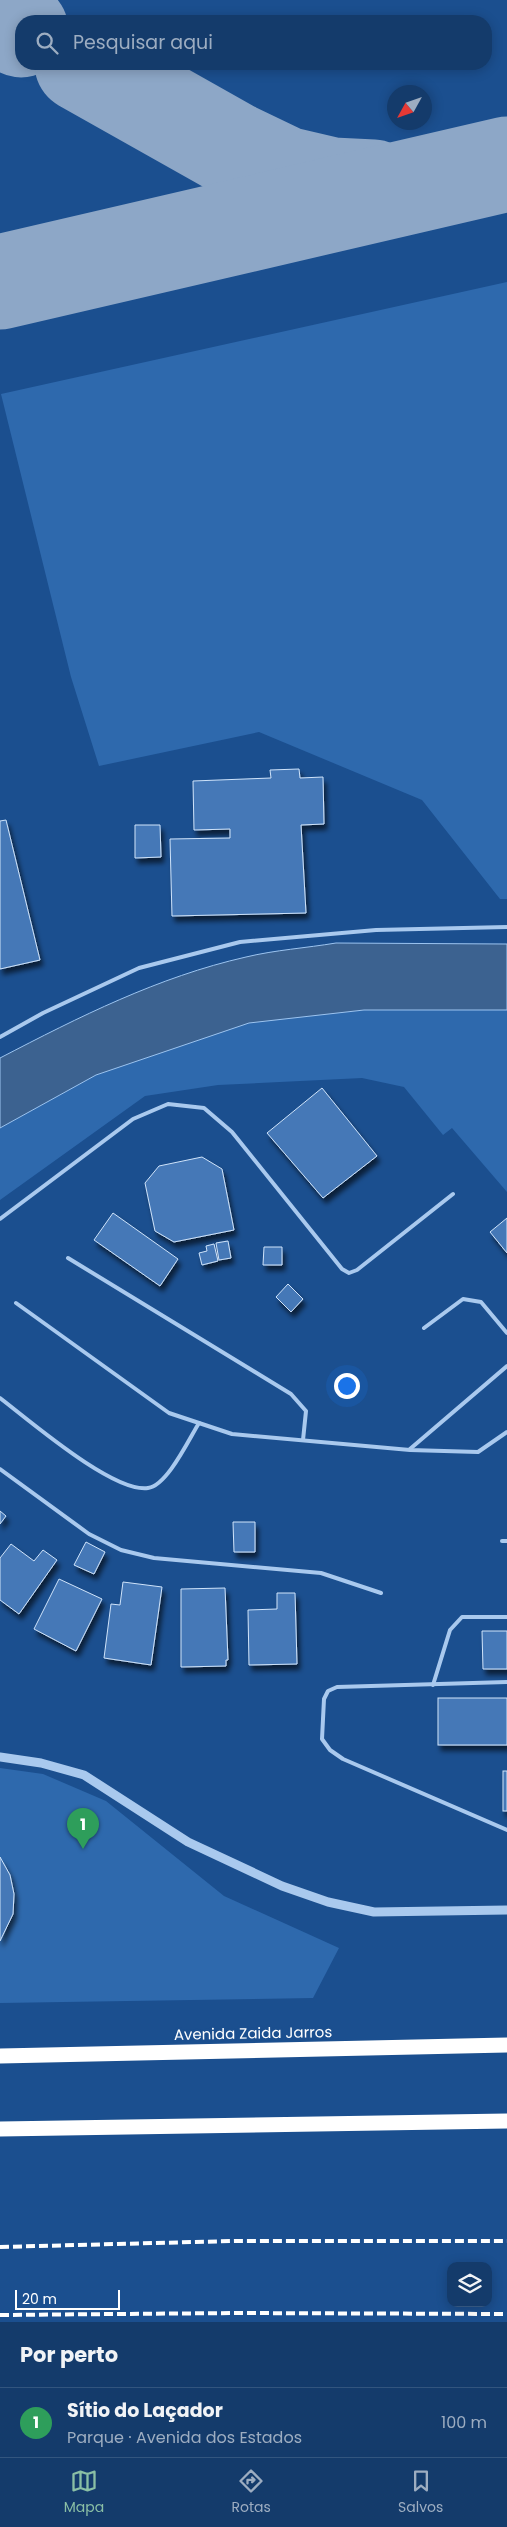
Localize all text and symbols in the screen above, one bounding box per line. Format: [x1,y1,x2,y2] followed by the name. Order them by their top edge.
[15,15,492,70] search box
[33,29,61,57] icon: search
[73,29,213,56] text: Pesquisar aqui
[387,85,432,130] north arrow
[334,1373,360,1399] your location
[67,1808,99,1849] pin: 1
[174,2021,333,2045] street label: Avenida Zaida Jarros
[447,2262,492,2307] map controls
[447,2262,492,2307] button: layers
[15,2287,120,2310] scale bar
[22,2289,57,2309] text: 20 m
[20,2340,118,2369] text: Por perto
[67,2397,223,2424] text: Sítio do Laçador
[33,2411,39,2434] text: 1
[441,2411,487,2434] text: 100 m
[67,2426,302,2449] text: Parque · Avenida dos Estados
[64,2467,104,2518] tab: Mapa
[231,2467,271,2518] tab: Rotas
[398,2467,443,2518] tab: Salvos

